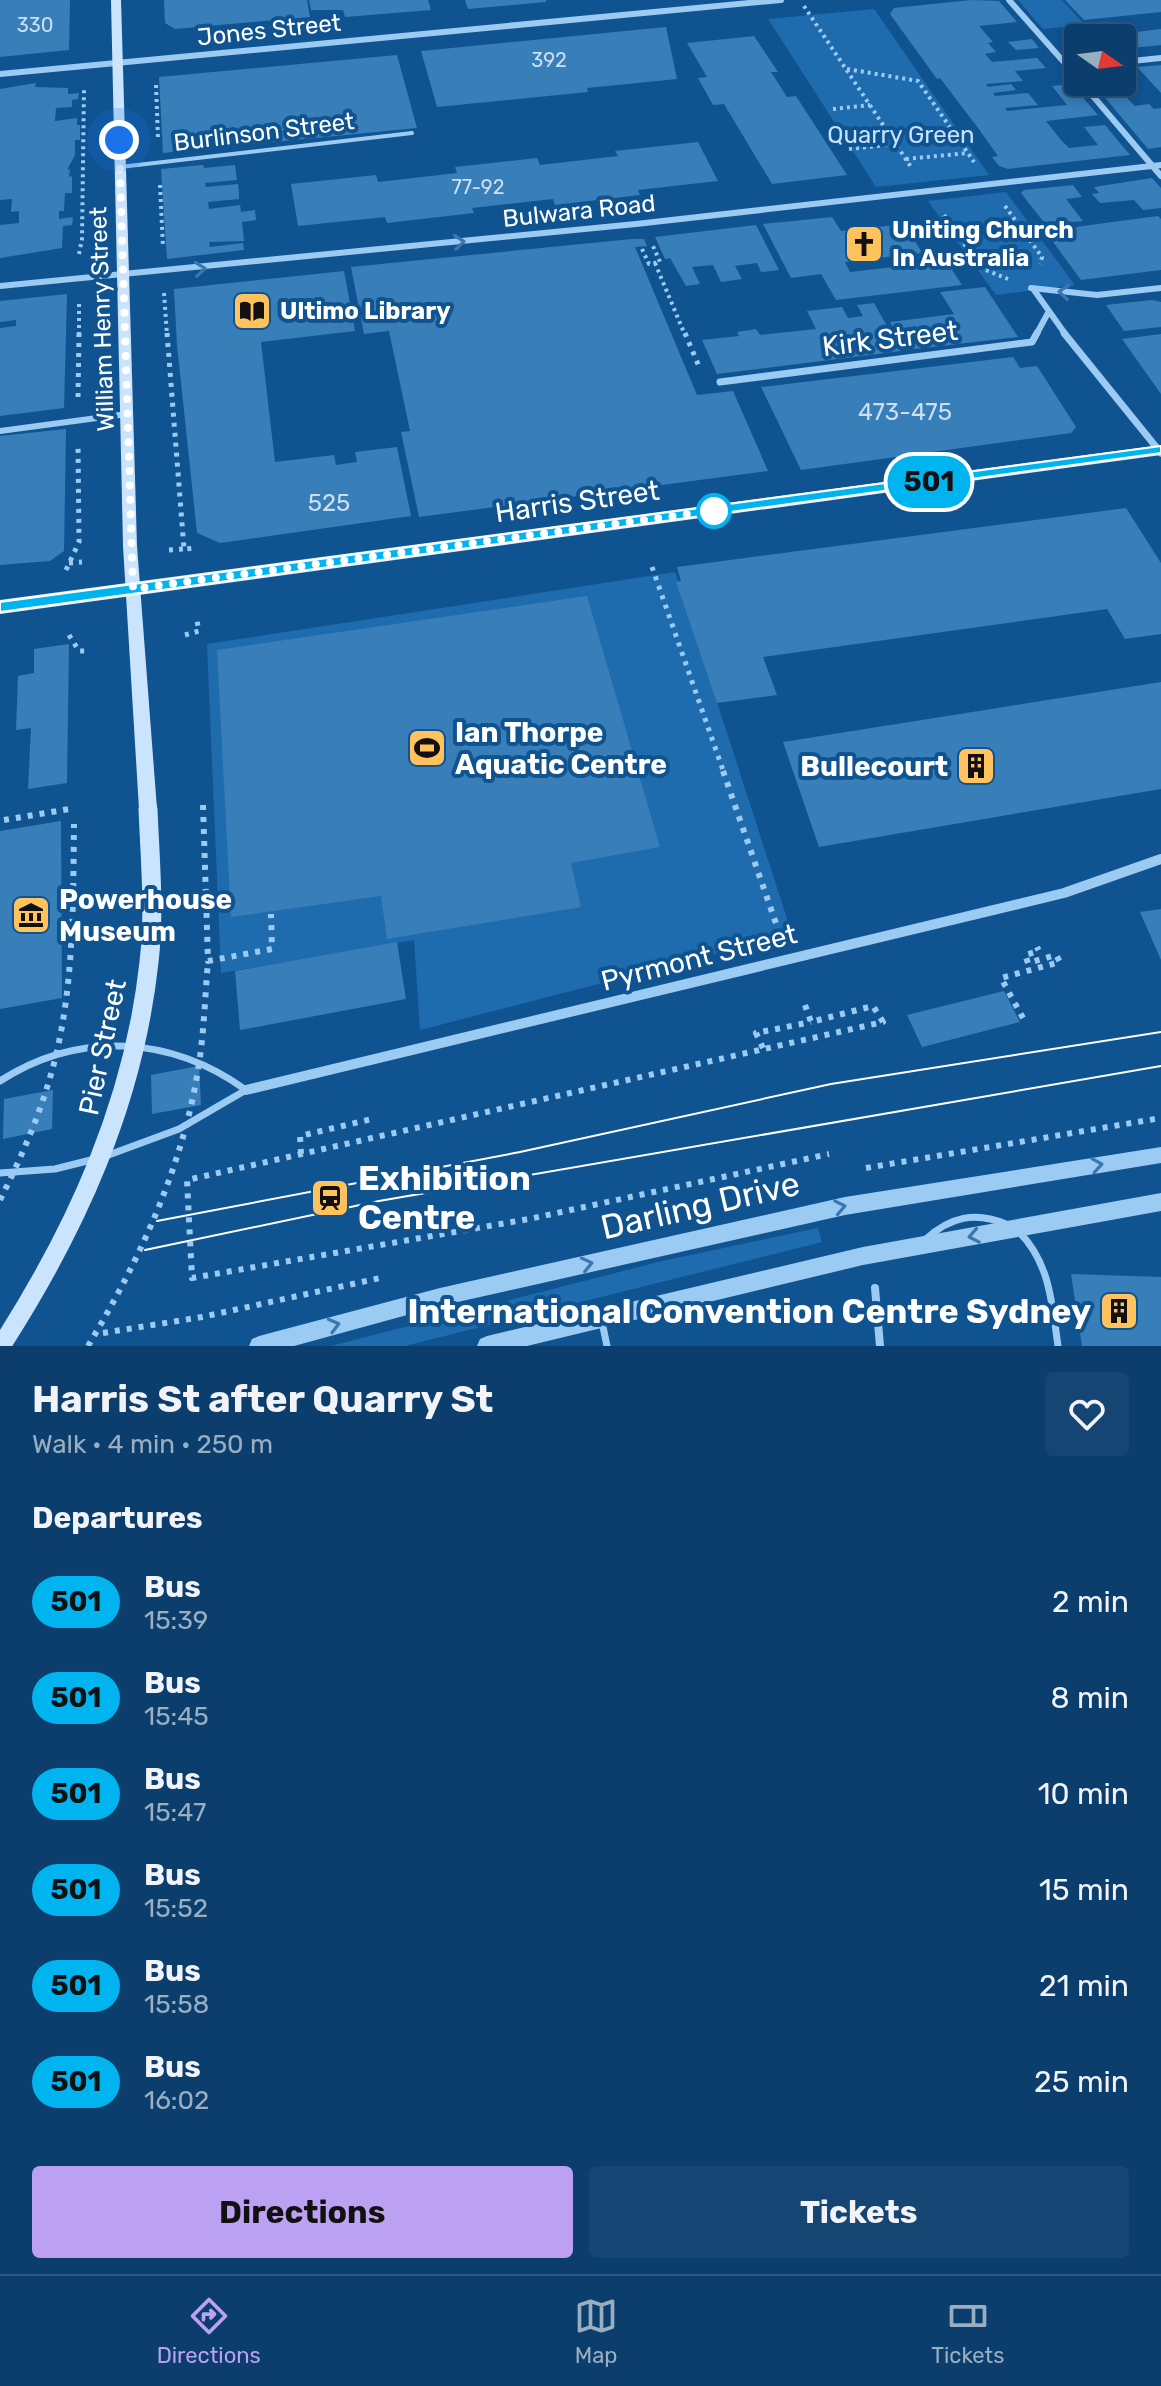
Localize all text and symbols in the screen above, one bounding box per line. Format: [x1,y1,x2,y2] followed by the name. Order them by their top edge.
[196,9,342,51] street label: Jones Street
[17,13,53,37] house number: 330
[1064,24,1136,96] north arrow
[1064,24,1136,96] map controls
[531,48,567,72] house number: 392
[172,107,356,157] street label: Burlinson Street
[99,120,139,160] your location
[827,121,975,149] park label: Quarry Green
[452,175,504,199] house number: 77-92
[501,189,657,233] street label: Bulwara Road
[84,206,120,432] street label: William Henry Street
[892,216,1074,272] place label: Uniting Church In Australia
[843,223,885,265] church icon: Uniting Church In Australia
[453,233,466,250] one-way arrow
[194,260,207,277] one-way arrow
[1057,283,1070,300] one-way arrow
[231,290,273,332] library icon: Ultimo Library
[280,297,451,325] place label: Ultimo Library
[820,314,960,363] street label: Kirk Street
[858,398,952,426] house number: 473-475
[883,456,975,508] line badge: 501
[903,465,955,498] text: 501
[493,474,661,529] street label: Harris Street
[308,489,350,517] house number: 525
[697,494,731,528] unlabelled marker
[455,716,667,781] place label: Ian Thorpe Aquatic Centre
[406,727,448,769] sports icon: Ian Thorpe Aquatic Centre
[955,745,997,787] building icon: Bullecourt
[800,750,948,783] place label: Bullecourt
[59,883,232,948] place label: Powerhouse Museum
[10,894,52,936] museum icon: Powerhouse Museum
[598,917,800,998] street label: Pyrmont Street
[72,976,133,1118] street label: Pier Street
[1090,1157,1104,1174] one-way arrow
[358,1158,531,1238] place label: Exhibition Centre
[597,1163,803,1248] street label: Darling Drive
[309,1177,351,1219] station icon: Exhibition Centre
[833,1199,847,1216] one-way arrow
[967,1226,981,1243] one-way arrow
[579,1256,593,1273] one-way arrow
[1098,1290,1140,1332] building icon: International Convention Centre Sydney
[407,1291,1091,1332] place label: International Convention Centre Sydney
[327,1318,341,1335] one-way arrow
[1045,1372,1129,1456] button: heart
[32,1376,493,1422] text: Harris St after Quarry St
[32,1429,273,1460] text: Walk · 4 min · 250 m
[32,1500,203,1536] text: Departures
[144,1569,201,1605] text: Bus
[1052,1584,1129,1620] text: 2 min
[50,1585,102,1618] text: 501
[144,1605,208,1636] text: 15:39
[144,1665,201,1701] text: Bus
[1050,1680,1129,1716] text: 8 min
[50,1681,102,1714] text: 501
[144,1701,209,1732] text: 15:45
[144,1761,201,1797] text: Bus
[1038,1776,1129,1812] text: 10 min
[50,1777,102,1810] text: 501
[144,1797,206,1828] text: 15:47
[144,1857,201,1893] text: Bus
[1039,1872,1129,1908] text: 15 min
[50,1873,102,1906] text: 501
[144,1893,208,1924] text: 15:52
[144,1953,201,1989] text: Bus
[1039,1968,1129,2004] text: 21 min
[50,1969,102,2002] text: 501
[144,1989,209,2020] text: 15:58
[144,2049,201,2085] text: Bus
[1034,2064,1129,2100] text: 25 min
[50,2065,102,2098] text: 501
[144,2085,209,2116] text: 16:02
[32,2166,573,2258] button: Directions
[589,2166,1129,2258] button: Tickets
[157,2294,261,2369] tab: Directions
[574,2294,618,2369] tab: Map
[931,2294,1004,2369] tab: Tickets

